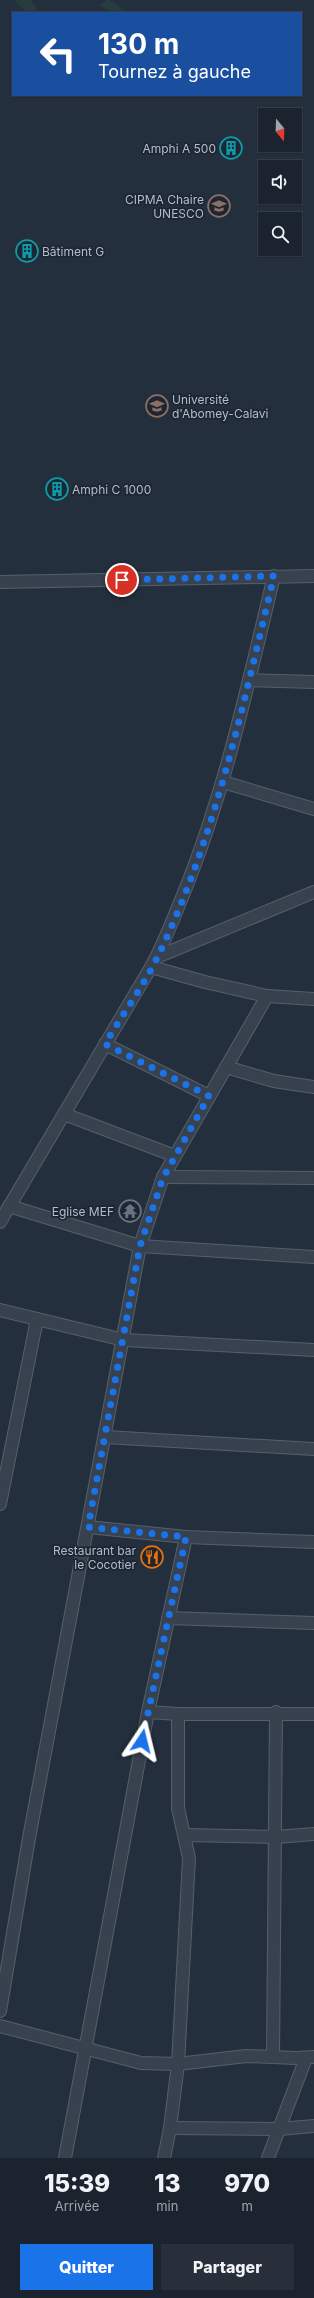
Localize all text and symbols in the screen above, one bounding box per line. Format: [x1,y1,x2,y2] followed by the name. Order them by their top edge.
[98,27,179,61] text: 130 m
[32,28,84,80] icon: left
[98,61,251,82] text: Tournez à gauche
[258,108,302,152] north arrow
[258,108,302,256] map controls
[218,135,244,161] building icon: Amphi A 500
[142,141,216,156] place label: Amphi A 500
[258,160,302,204] button: sound
[125,192,204,221] place label: CIPMA Chaire UNESCO
[206,193,232,219] school or university icon: CIPMA Chaire UNESCO
[258,212,302,256] button: search
[14,238,40,264] building icon: Bâtiment G
[42,244,104,259] place label: Bâtiment G
[172,392,269,421] place label: Université d'Abomey-Calavi
[144,393,170,419] school or university icon: Université d'Abomey-Calavi
[44,476,70,502] building icon: Amphi C 1000
[72,482,151,497] place label: Amphi C 1000
[105,563,139,597] pin
[111,569,133,591] icon: arrive
[117,1198,143,1224] temple icon: Eglise MEF
[52,1204,114,1219] place label: Eglise MEF
[53,1543,136,1572] place label: Restaurant bar le Cocotier
[139,1544,165,1570] restaurant icon: Restaurant bar le Cocotier
[121,1720,163,1762] position arrow
[44,2169,110,2198] text: 15:39
[154,2169,180,2198] text: 13
[224,2169,270,2198] text: 970
[55,2198,99,2214] text: Arrivée
[156,2198,178,2214] text: min
[242,2198,253,2214] text: m
[20,2244,153,2290] button: Quitter
[161,2244,294,2290] button: Partager

